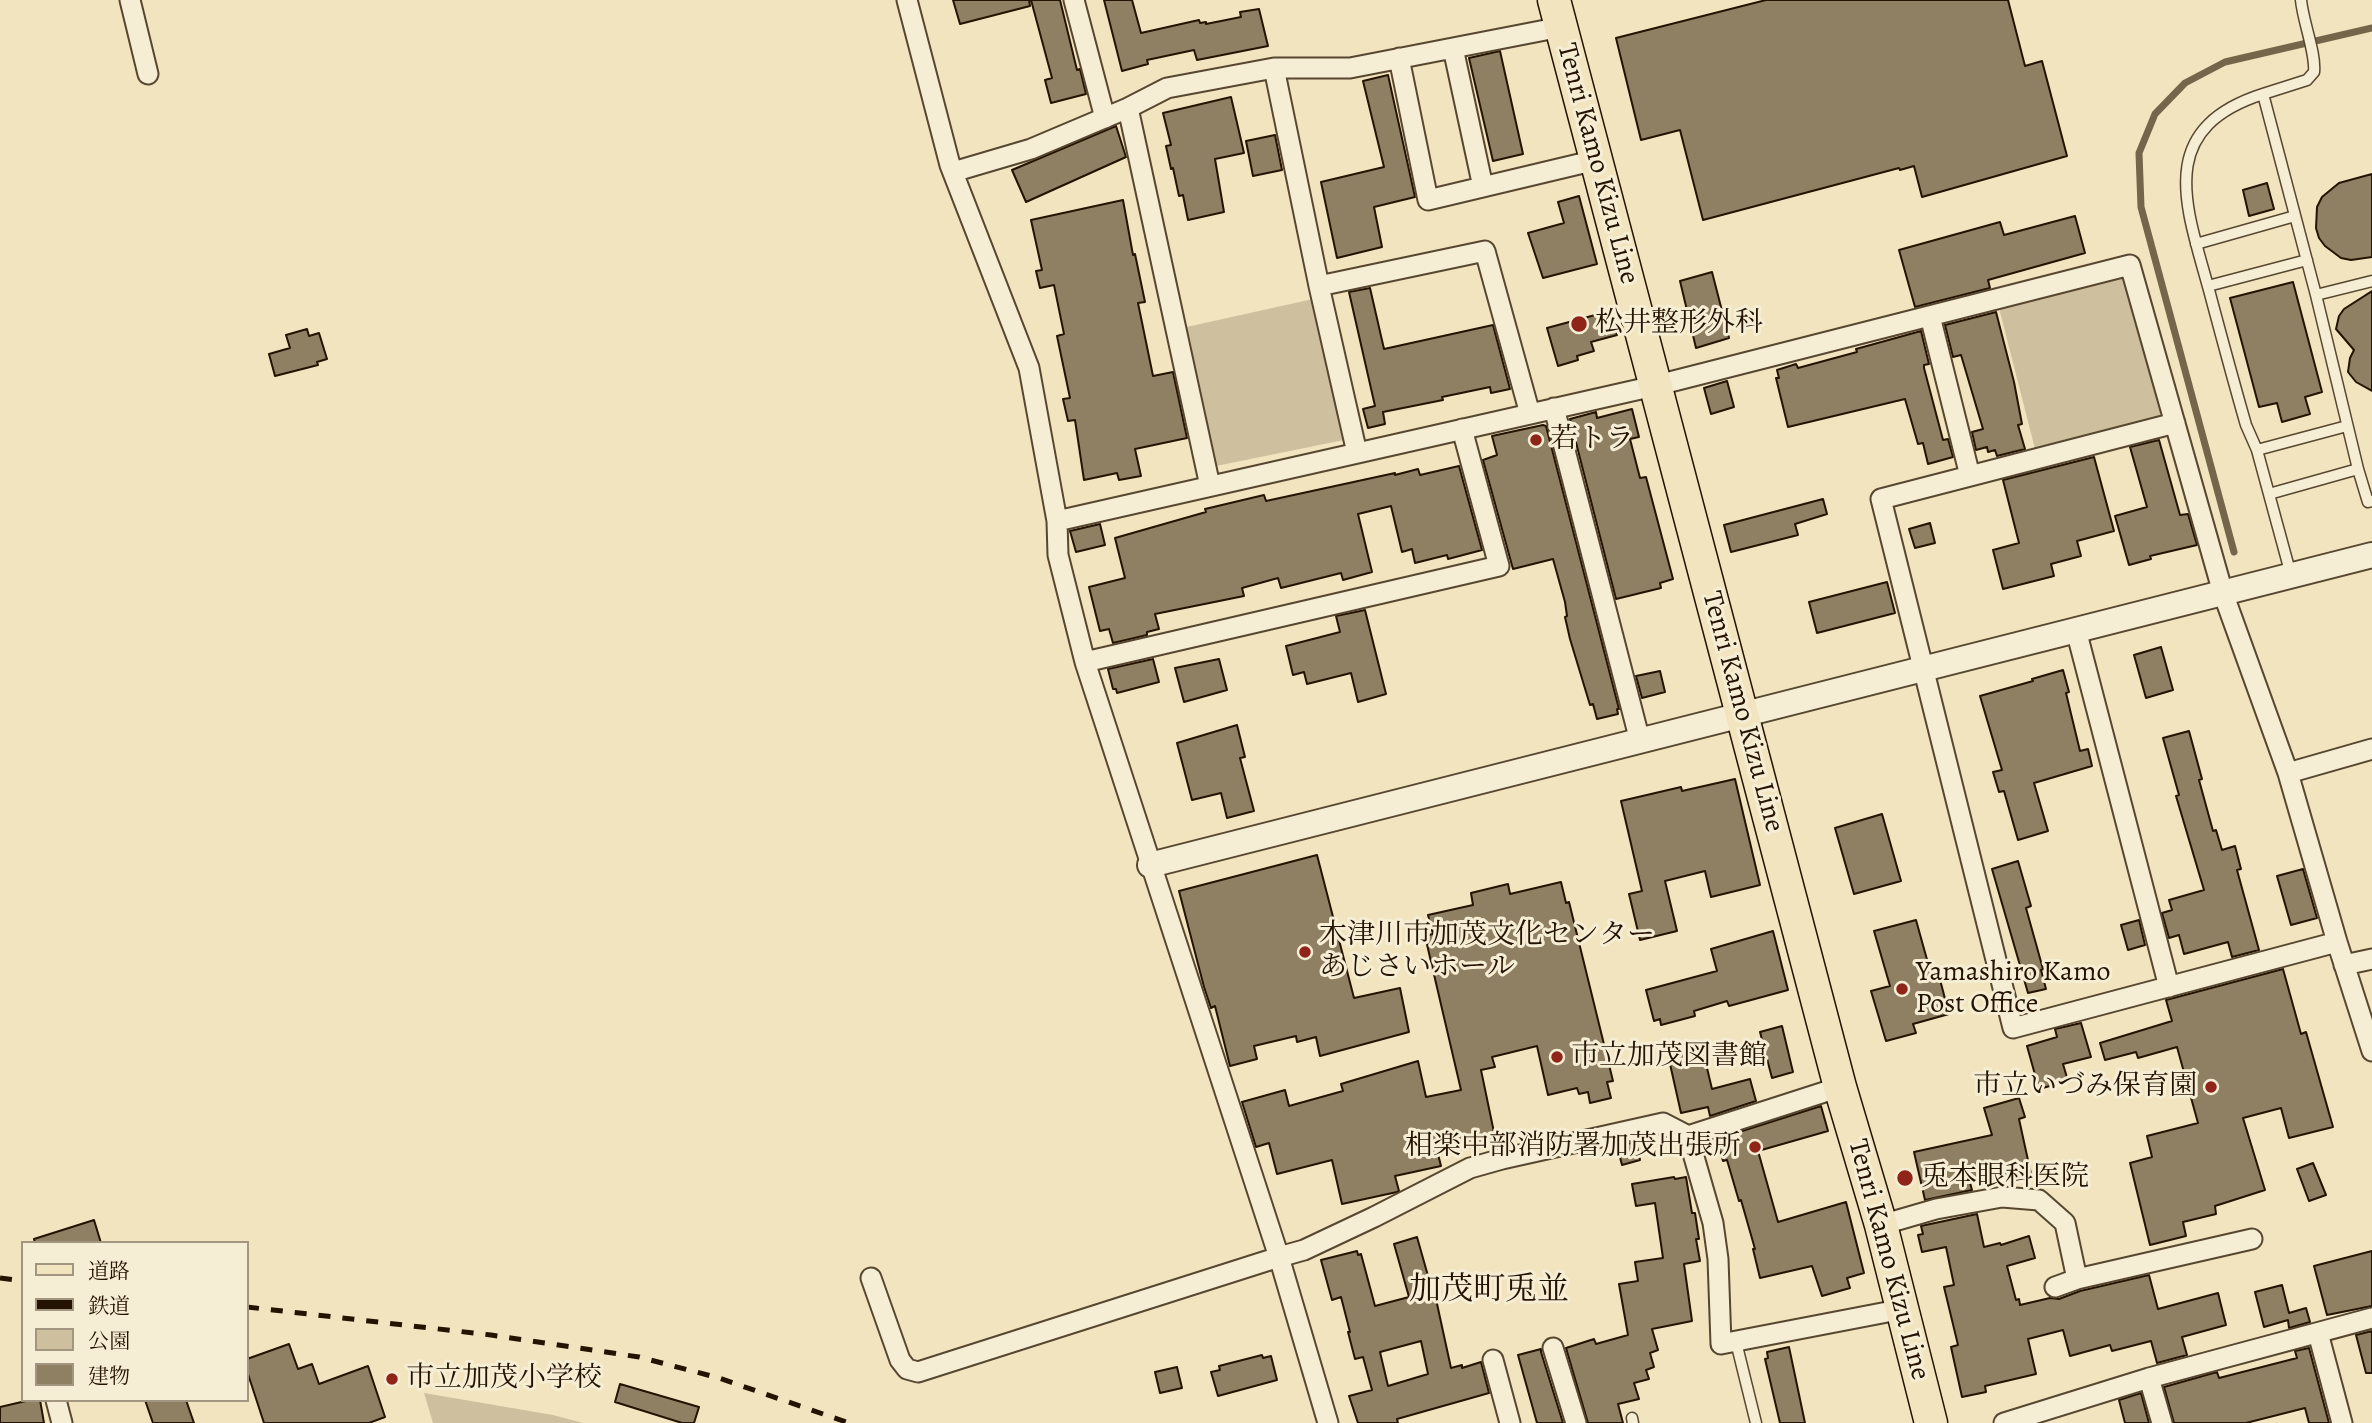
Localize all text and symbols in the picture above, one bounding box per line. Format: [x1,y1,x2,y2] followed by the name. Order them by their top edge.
[1549,40,1645,288] street label: Tenri Kamo Kizu Line
[1595,307,1763,341] place label: 松井整形外科
[1569,314,1589,334] marker: 松井整形外科
[1550,423,1634,457] place label: 若トラ
[1528,432,1544,448] marker: 若トラ
[1694,588,1790,836] street label: Tenri Kamo Kizu Line
[1319,919,1655,985] place label: 木津川市加茂文化センター あじさいホール
[1297,944,1313,960] marker: 木津川市加茂文化センター あじさいホール
[1916,956,2110,1022] place label: Yamashiro Kamo Post Office
[1894,981,1910,997] marker: Yamashiro Kamo Post Office
[1571,1040,1767,1074] place label: 市立加茂図書館
[1549,1049,1565,1065] marker: 市立加茂図書館
[1973,1070,2197,1104] place label: 市立いづみ保育園
[2203,1079,2219,1095] marker: 市立いづみ保育園
[1405,1130,1741,1164] place label: 相楽中部消防署加茂出張所
[1840,1136,1936,1384] street label: Tenri Kamo Kizu Line
[1747,1139,1763,1155] marker: 相楽中部消防署加茂出張所
[1921,1161,2089,1195] place label: 兎本眼科医院
[1895,1168,1915,1188] marker: 兎本眼科医院
[21,1241,248,1402] legend
[88,1257,130,1285] text: 道路
[1409,1272,1569,1310] district label: 加茂町兎並
[88,1292,130,1320] text: 鉄道
[88,1327,130,1355] text: 公園
[88,1362,130,1390] text: 建物
[406,1362,602,1396] place label: 市立加茂小学校
[384,1371,400,1387] marker: 市立加茂小学校

